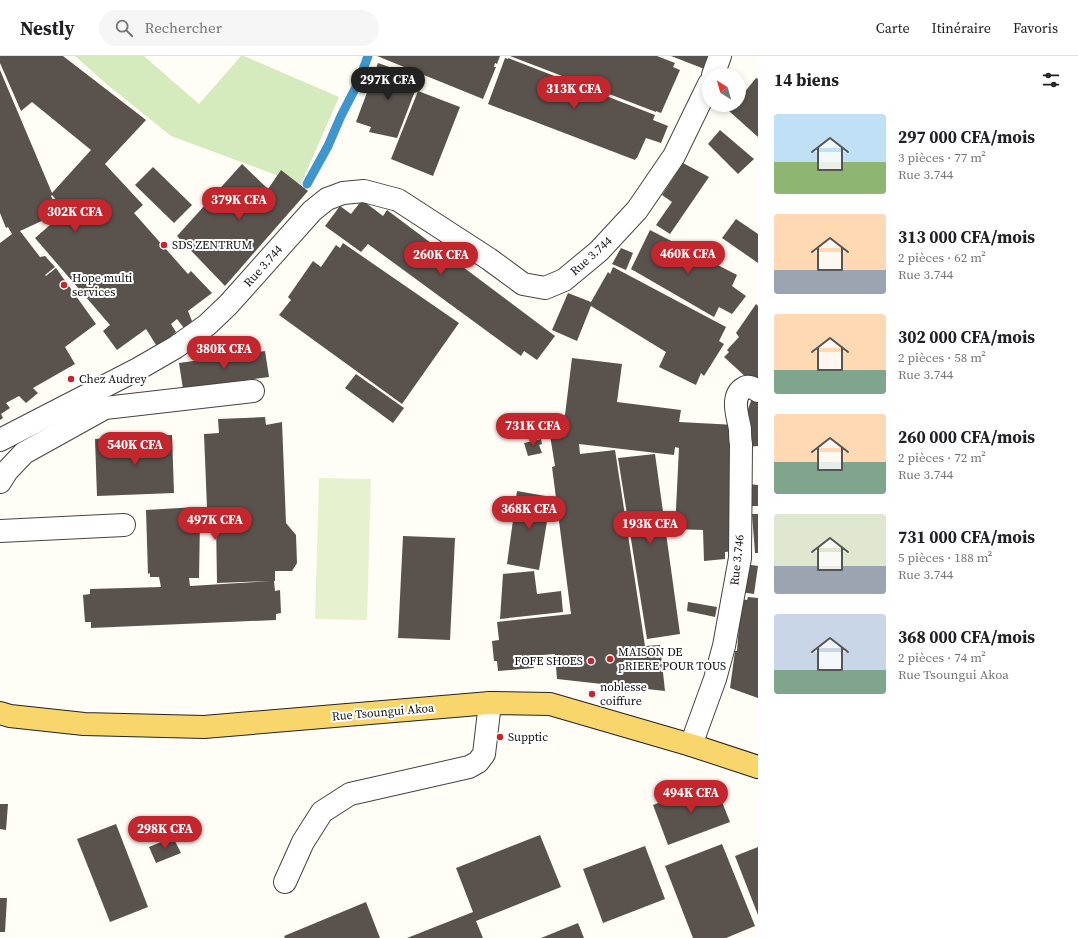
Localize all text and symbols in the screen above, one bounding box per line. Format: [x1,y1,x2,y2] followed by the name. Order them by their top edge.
[99,10,379,46] search box
[20,15,75,41] text: Nestly
[113,17,135,39] icon: search
[145,17,222,38] text: Rechercher
[876,18,910,38] text: Carte
[932,18,991,38] text: Itinéraire
[1013,18,1058,38] text: Favoris
[347,67,429,101] pin: 297K CFA
[702,68,746,112] north arrow
[702,68,746,112] map controls
[774,68,839,92] text: 14 biens
[1040,69,1062,91] icon: filters
[360,71,416,88] text: 297K CFA
[533,76,615,110] pin: 313K CFA
[546,80,602,97] text: 313K CFA
[898,125,1035,149] text: 297 000 CFA/mois
[806,130,854,178] icon: home
[898,149,986,166] text: 3 pièces · 77 m²
[898,166,953,183] text: Rue 3.744
[198,187,280,221] pin: 379K CFA
[211,191,267,208] text: 379K CFA
[34,199,116,233] pin: 302K CFA
[47,203,103,220] text: 302K CFA
[898,225,1035,249] text: 313 000 CFA/mois
[806,230,854,278] icon: home
[567,233,615,279] street label: Rue 3.744
[172,237,252,253] place label: SDS ZENTRUM
[159,240,169,250] marker: SDS ZENTRUM
[647,241,729,275] pin: 460K CFA
[240,242,286,290] street label: Rue 3.744
[400,242,482,276] pin: 260K CFA
[660,245,716,262] text: 460K CFA
[413,246,469,263] text: 260K CFA
[898,249,986,266] text: 2 pièces · 62 m²
[898,266,953,283] text: Rue 3.744
[72,270,133,300] place label: Hope multi services
[59,280,69,290] marker: Hope multi services
[898,325,1035,349] text: 302 000 CFA/mois
[806,330,854,378] icon: home
[183,336,265,370] pin: 380K CFA
[196,340,252,357] text: 380K CFA
[898,349,986,366] text: 2 pièces · 58 m²
[898,366,953,383] text: Rue 3.744
[79,371,148,387] place label: Chez Audrey
[66,374,76,384] marker: Chez Audrey
[492,413,574,447] pin: 731K CFA
[505,417,561,434] text: 731K CFA
[898,425,1035,449] text: 260 000 CFA/mois
[806,430,854,478] icon: home
[94,432,176,466] pin: 540K CFA
[107,436,163,453] text: 540K CFA
[898,449,986,466] text: 2 pièces · 72 m²
[898,466,953,483] text: Rue 3.744
[488,496,570,530] pin: 368K CFA
[501,500,557,517] text: 368K CFA
[174,507,256,541] pin: 497K CFA
[187,511,243,528] text: 497K CFA
[609,511,691,545] pin: 193K CFA
[622,515,678,532] text: 193K CFA
[898,525,1035,549] text: 731 000 CFA/mois
[806,530,854,578] icon: home
[726,534,748,586] street label: Rue 3.746
[898,549,992,566] text: 5 pièces · 188 m²
[898,566,953,583] text: Rue 3.744
[898,625,1035,649] text: 368 000 CFA/mois
[806,630,854,678] icon: home
[618,644,726,674] place label: MAISON DE pRIERE POUR TOUS
[898,649,986,666] text: 2 pièces · 74 m²
[514,653,583,669] place label: FOFE SHOES
[605,654,615,664] marker: MAISON DE pRIERE POUR TOUS
[586,656,596,666] marker: FOFE SHOES
[898,666,1009,683] text: Rue Tsoungui Akoa
[600,679,647,709] place label: noblesse coiffure
[587,689,597,699] marker: noblesse coiffure
[331,699,436,724] street label: Rue Tsoungui Akoa
[508,729,548,745] place label: Supptic
[495,732,505,742] marker: Supptic
[650,780,732,814] pin: 494K CFA
[663,784,719,801] text: 494K CFA
[124,816,206,850] pin: 298K CFA
[137,820,193,837] text: 298K CFA

